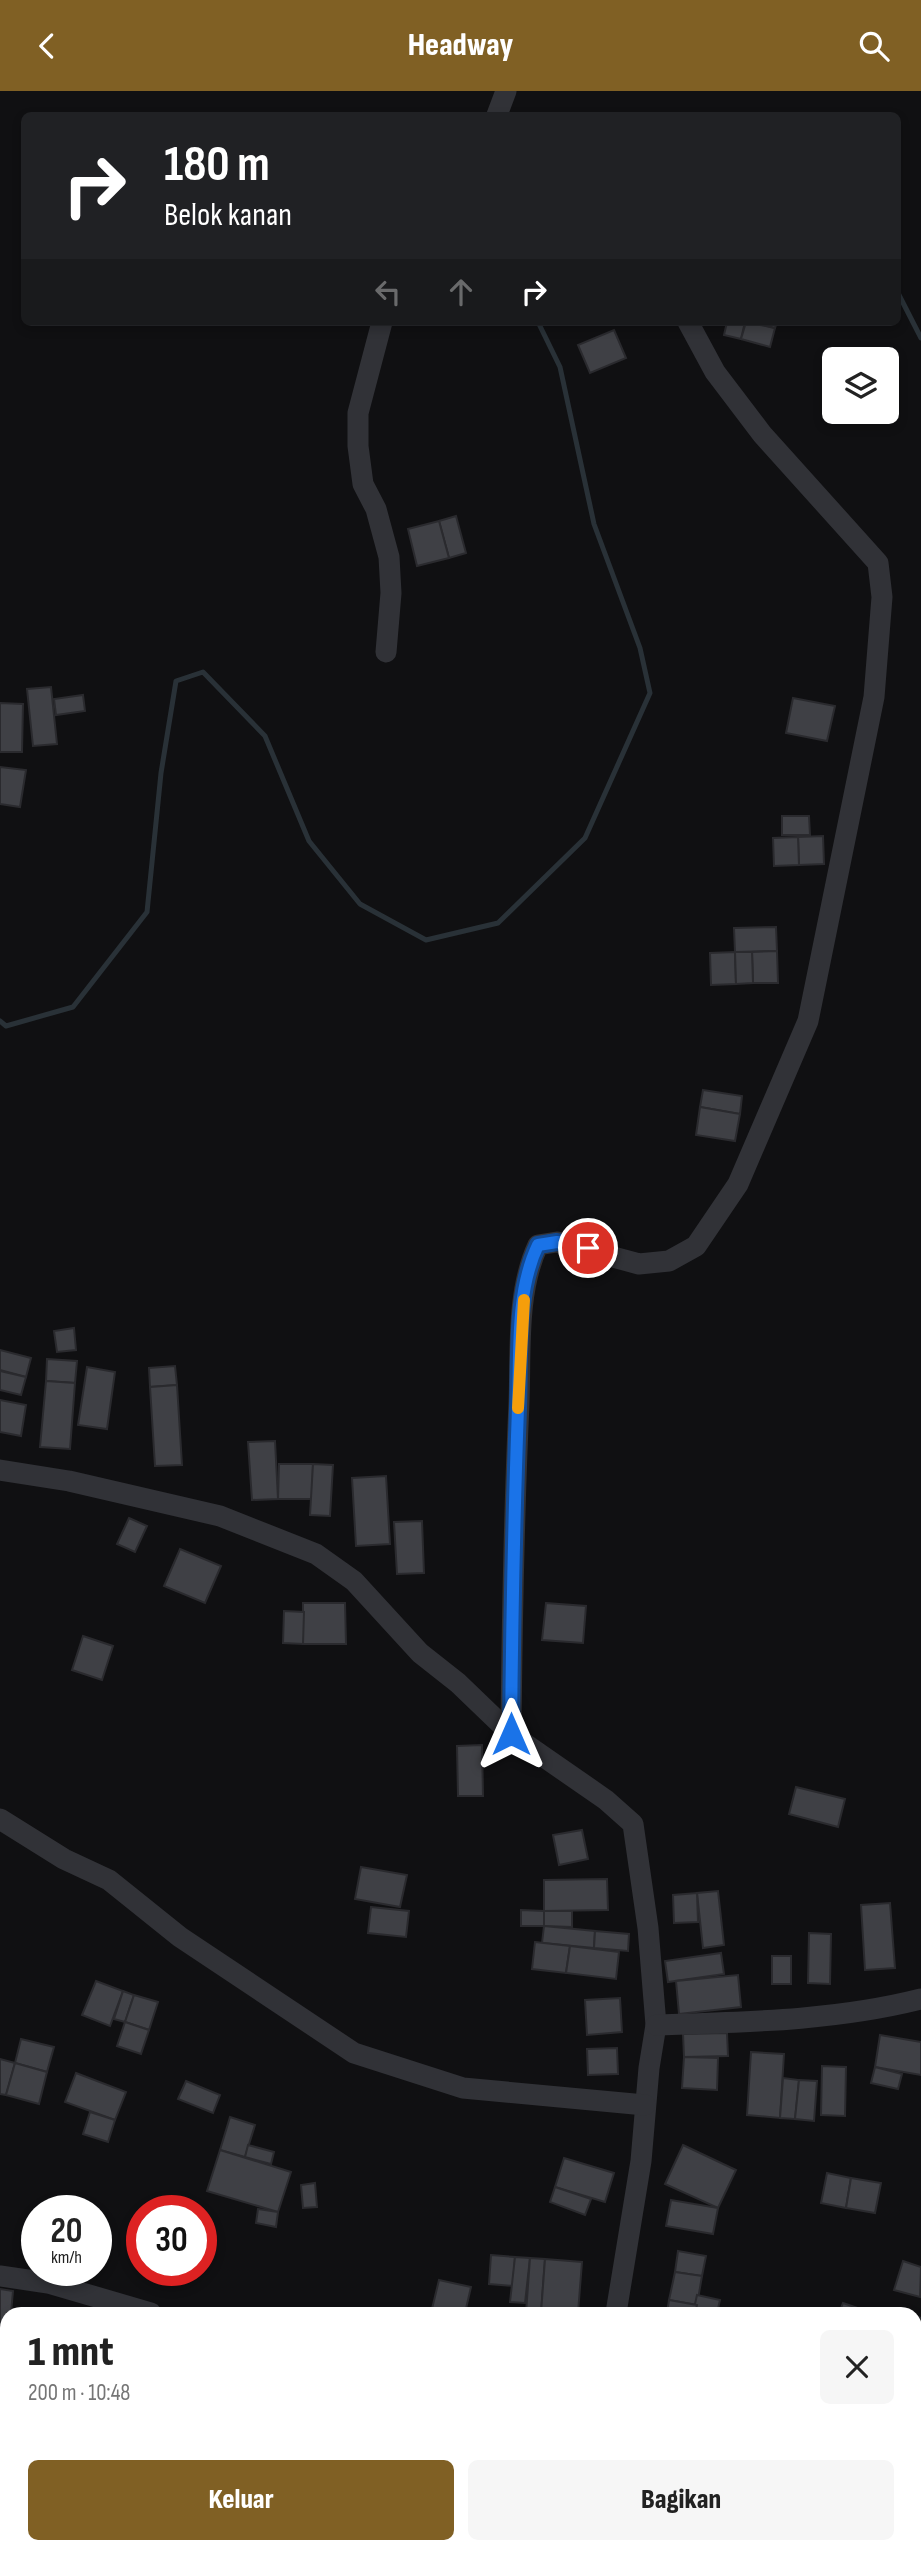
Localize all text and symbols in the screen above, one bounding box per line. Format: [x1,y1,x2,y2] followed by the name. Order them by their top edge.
[408,26,513,65] text: Headway
[28,27,66,65] icon: back
[855,27,893,65] icon: search
[164,136,270,195] text: 180 m
[49,140,140,231] icon: right
[164,196,292,235] text: Belok kanan
[369,273,407,311] icon: left
[442,273,480,311] icon: ahead
[515,273,553,311] icon: right
[822,347,899,424] map controls
[822,347,899,424] button: layers
[558,1218,618,1278] pin
[569,1229,607,1267] icon: arrive
[474,1697,548,1771] position arrow
[126,2195,217,2286] speed limit sign: 30
[51,2210,83,2253] text: 20
[51,2247,82,2268] text: km/h
[28,2327,113,2378] text: 1 mnt
[820,2330,894,2404] button: close
[28,2379,130,2407] text: 200 m · 10:48
[28,2460,454,2540] button: Keluar
[468,2460,894,2540] button: Bagikan

